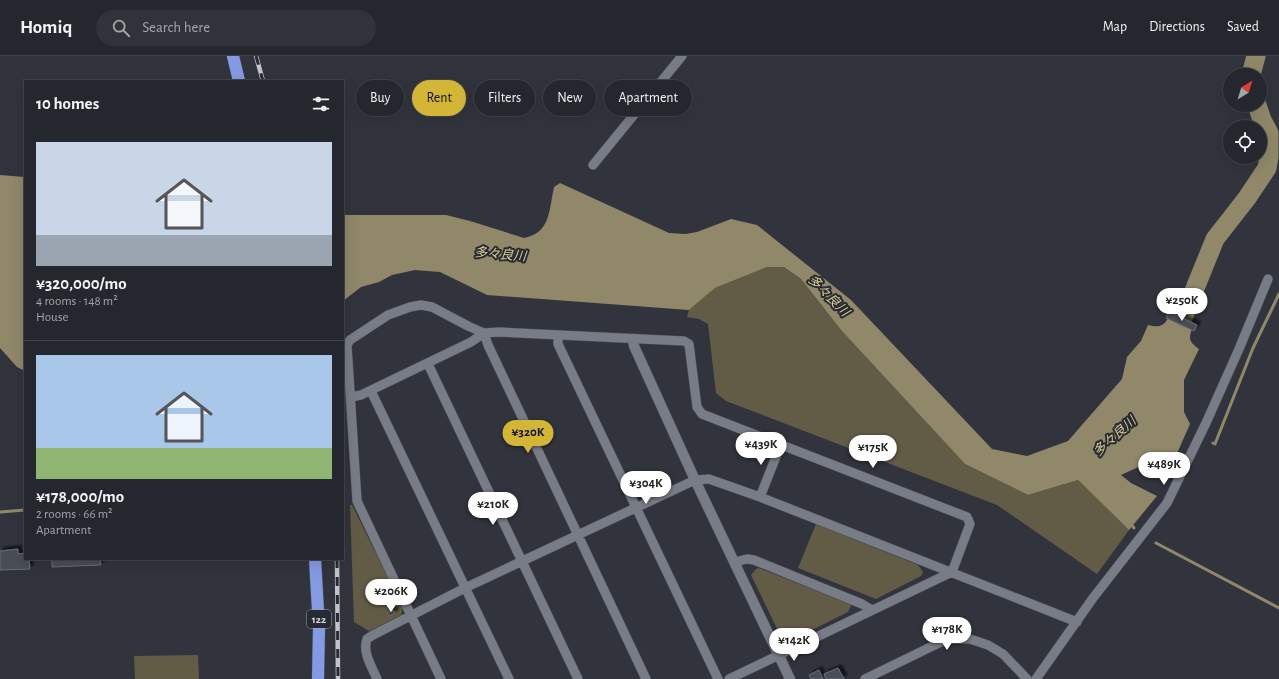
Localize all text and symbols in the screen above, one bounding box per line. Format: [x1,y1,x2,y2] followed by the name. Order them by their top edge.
[96,10,376,46] search box
[110,17,132,39] icon: search
[20,18,72,37] text: Homiq
[142,20,210,35] text: Search here
[1103,20,1127,34] text: Map
[1149,20,1205,34] text: Directions
[1227,20,1259,34] text: Saved
[1223,68,1267,112] north arrow
[1223,68,1267,164] map controls
[356,80,404,116] chip: Buy
[412,80,466,116] chip: Rent
[474,80,535,116] chip: Filters
[543,80,596,116] chip: New
[604,80,692,116] chip: Apartment
[310,93,332,115] icon: filters
[36,95,99,112] text: 10 homes
[1223,120,1267,164] button: locate
[148,168,220,240] icon: home
[474,245,529,264] water label: 多々良川
[805,272,853,320] water label: 多々良川
[36,275,127,292] text: ¥320,000/mo
[1154,288,1210,322] pin: ¥250K
[1166,294,1198,307] text: ¥250K
[36,295,118,308] text: 4 rooms · 148 m²
[36,311,68,324] text: House
[148,381,220,453] icon: home
[1091,413,1140,459] water label: 多々良川
[500,420,556,454] pin: ¥320K
[512,426,544,439] text: ¥320K
[733,432,789,466] pin: ¥439K
[845,435,901,469] pin: ¥175K
[745,438,777,451] text: ¥439K
[858,441,888,454] text: ¥175K
[1136,452,1192,486] pin: ¥489K
[1147,458,1181,471] text: ¥489K
[618,471,674,505] pin: ¥304K
[629,477,663,490] text: ¥304K
[36,488,124,505] text: ¥178,000/mo
[465,492,521,526] pin: ¥210K
[477,498,509,511] text: ¥210K
[36,508,113,521] text: 2 rooms · 66 m²
[36,524,91,537] text: Apartment
[363,579,419,613] pin: ¥206K
[374,585,408,598] text: ¥206K
[307,610,331,628] road number: 122
[919,617,975,651] pin: ¥178K
[931,623,963,636] text: ¥178K
[766,628,822,662] pin: ¥142K
[778,634,810,647] text: ¥142K

